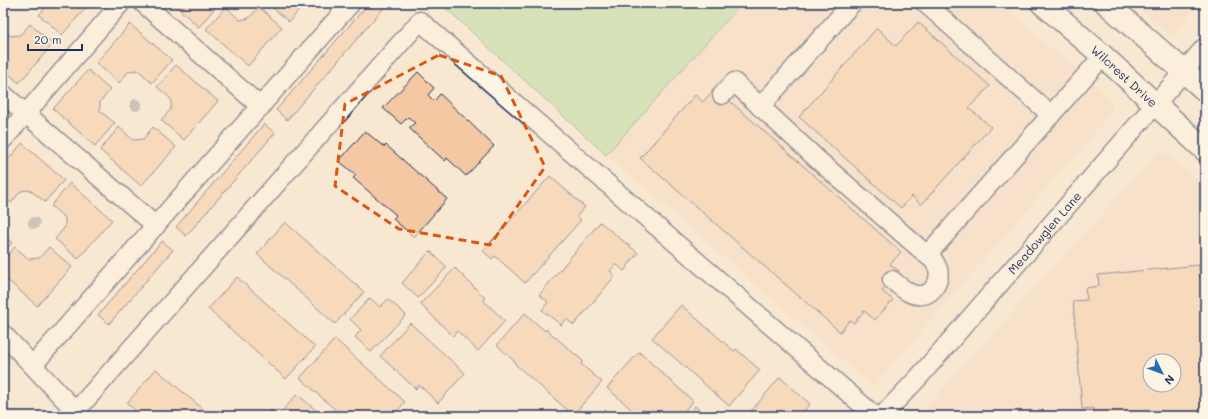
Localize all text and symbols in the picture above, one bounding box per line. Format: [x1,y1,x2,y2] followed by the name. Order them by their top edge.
[28,26,82,52] scale bar
[34,31,62,47] text: 20 m
[1088,41,1161,110] street label: Wilcrest Drive
[1004,188,1084,277] street label: Meadowglen Lane
[1142,353,1182,393] north arrow
[1161,372,1178,388] text: N

